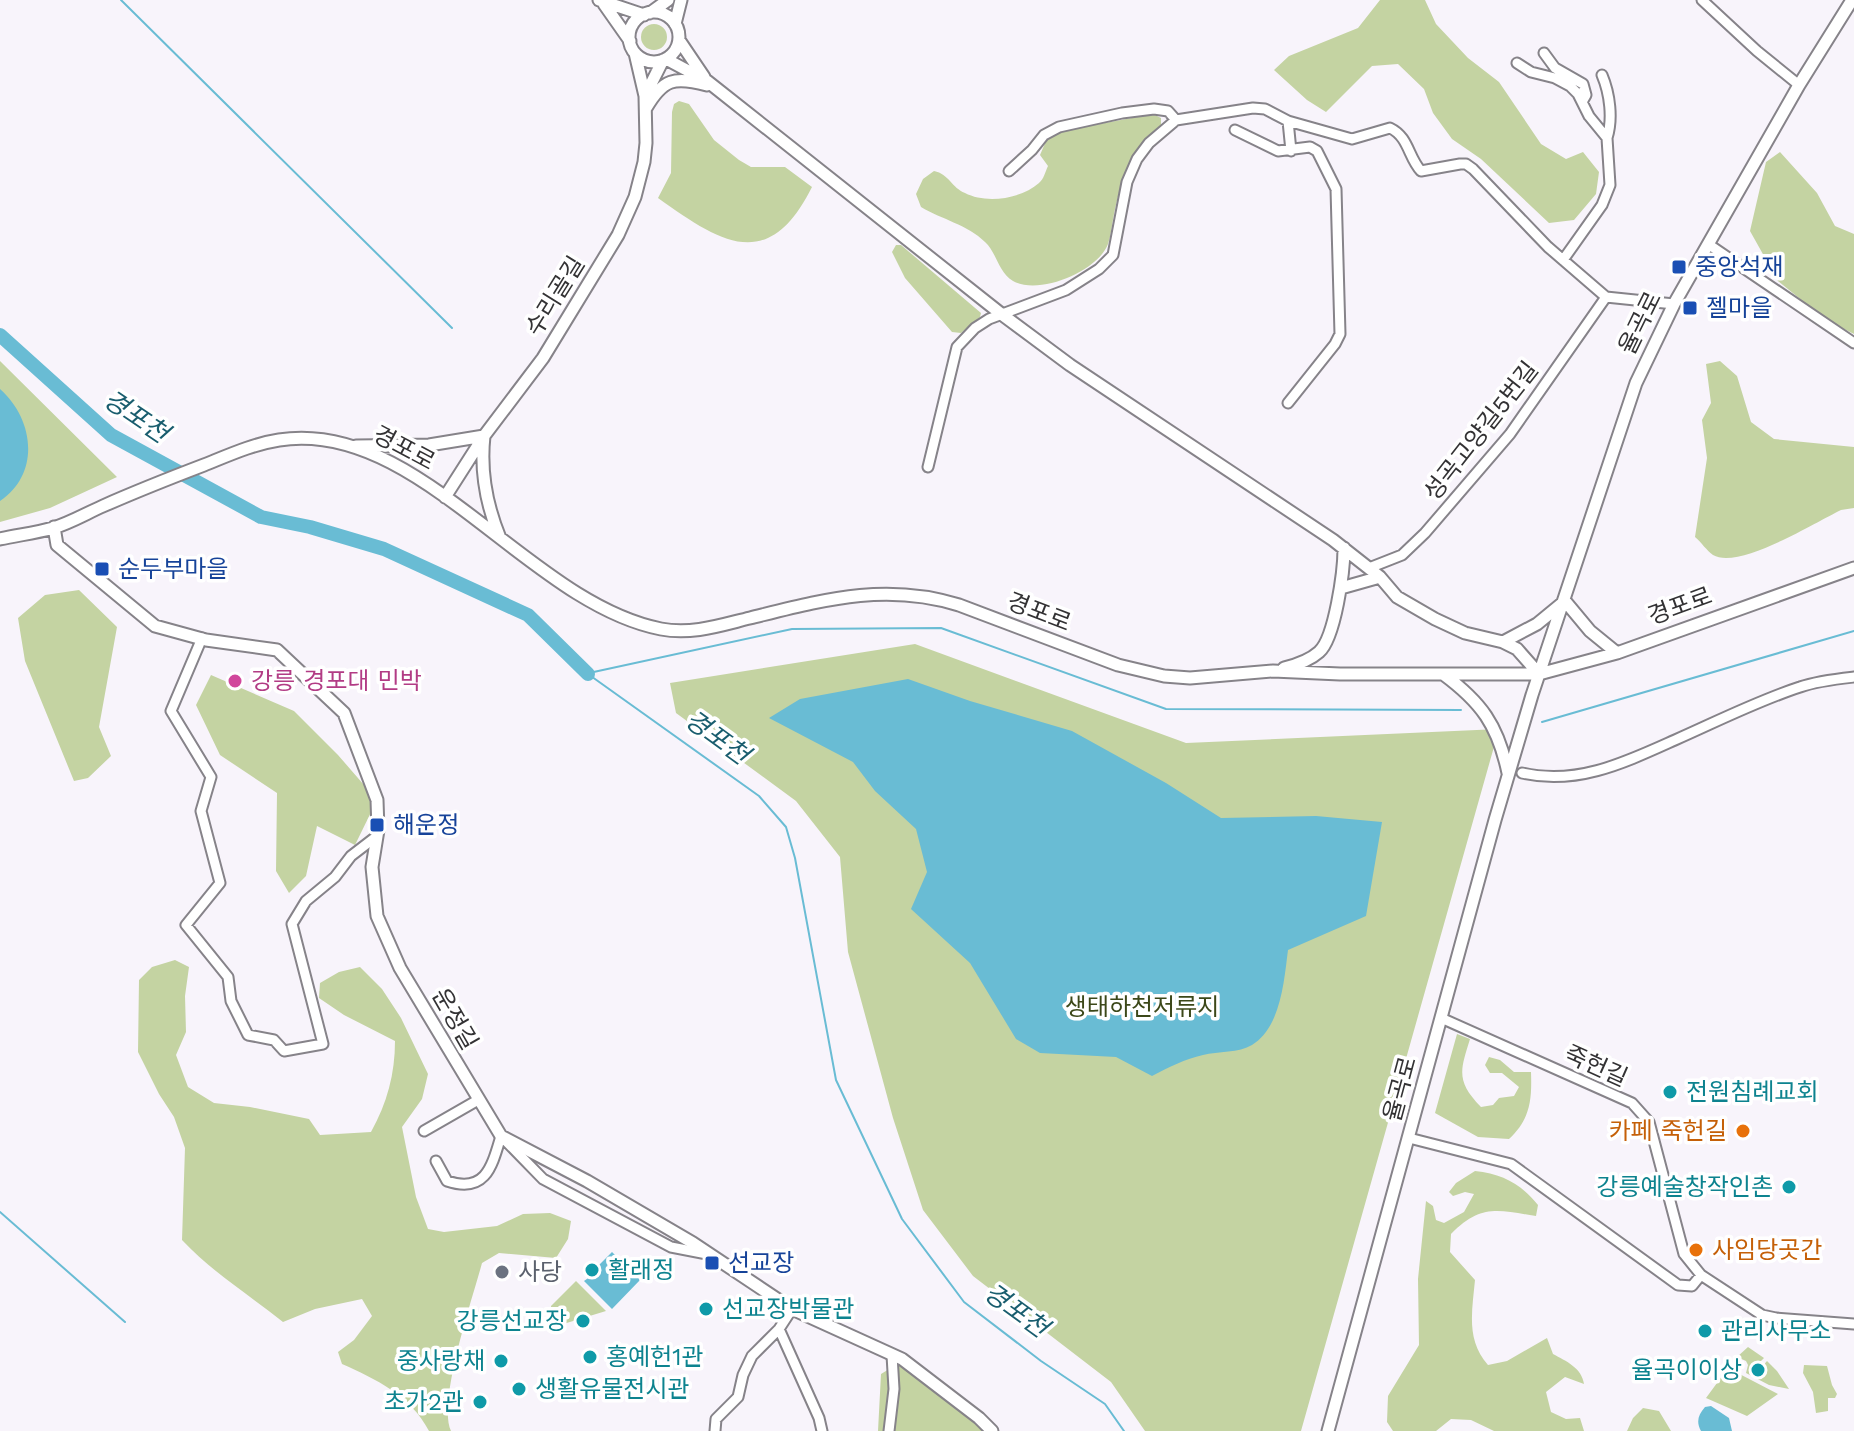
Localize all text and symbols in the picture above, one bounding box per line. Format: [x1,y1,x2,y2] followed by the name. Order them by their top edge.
[520,251,590,341] street label: 수리골길
[1695,253,1783,281] place label: 중앙석재
[1670,258,1688,276] marker: 중앙석재
[1613,287,1667,359] street label: 율곡로
[1706,294,1772,322] place label: 젤마을
[1681,299,1699,317] marker: 젤마을
[1418,356,1544,506] street label: 성곡고양길5번길
[98,383,177,450] water label: 경포천
[368,420,440,476] street label: 경포로
[118,555,228,583] place label: 순두부마을
[93,560,111,578] marker: 순두부마을
[1644,582,1716,630] street label: 경포로
[1003,587,1075,637] street label: 경포로
[251,667,422,695] place label: 강릉 경포대 민박
[226,672,244,690] marker: 강릉 경포대 민박
[679,704,757,772] water label: 경포천
[393,811,459,839] place label: 해운정
[368,816,386,834] marker: 해운정
[426,983,484,1055] street label: 운정길
[1065,993,1219,1021] park label: 생태하천저류지
[1560,1040,1632,1092] street label: 죽헌길
[1378,1053,1422,1125] street label: 율곡로
[1686,1078,1818,1106] place label: 전원침례교회
[1661,1083,1679,1101] marker: 전원침례교회
[1608,1117,1727,1145] place label: 카페 죽헌길
[1734,1122,1752,1140] marker: 카페 죽헌길
[1596,1173,1773,1201] place label: 강릉예술창작인촌
[1780,1178,1798,1196] marker: 강릉예술창작인촌
[1712,1236,1822,1264] place label: 사임당곳간
[1687,1241,1705,1259] marker: 사임당곳간
[728,1249,794,1277] place label: 선교장
[703,1254,721,1272] marker: 선교장
[608,1256,674,1284] place label: 활래정
[518,1258,562,1286] place label: 사당
[583,1261,601,1279] marker: 활래정
[493,1263,511,1281] marker: 사당
[978,1277,1056,1345] water label: 경포천
[722,1295,854,1323] place label: 선교장박물관
[697,1300,715,1318] marker: 선교장박물관
[457,1307,567,1335] place label: 강릉선교장
[574,1312,592,1330] marker: 강릉선교장
[1721,1317,1831,1345] place label: 관리사무소
[1696,1322,1714,1340] marker: 관리사무소
[606,1343,704,1371] place label: 홍예헌1관
[397,1347,485,1375] place label: 중사랑채
[581,1348,599,1366] marker: 홍예헌1관
[492,1352,510,1370] marker: 중사랑채
[1632,1356,1742,1384] place label: 율곡이이상
[1749,1361,1767,1379] marker: 율곡이이상
[535,1375,690,1403] place label: 생활유물전시관
[510,1380,528,1398] marker: 생활유물전시관
[384,1388,464,1416] place label: 초가2관
[471,1393,489,1411] marker: 초가2관

